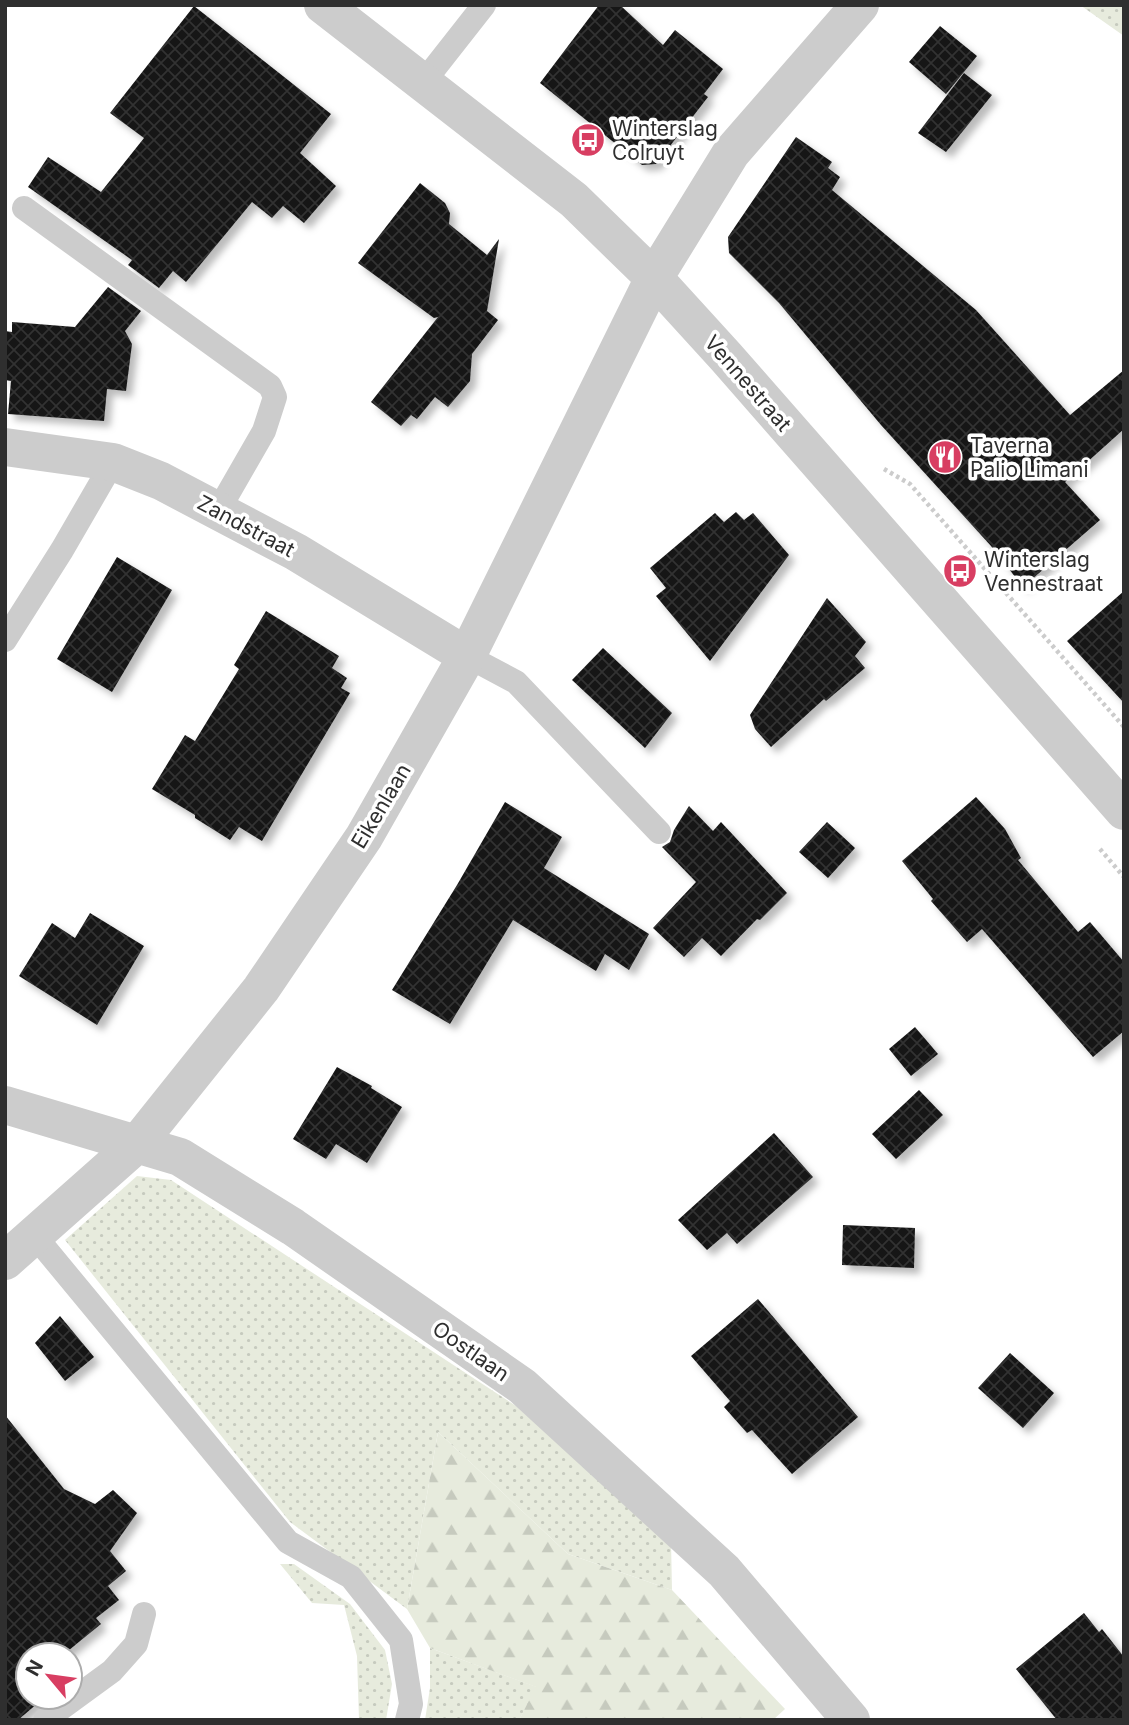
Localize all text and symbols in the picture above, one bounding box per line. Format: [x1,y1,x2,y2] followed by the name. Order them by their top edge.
[612,116,718,165] place label: Winterslag Colruyt
[569,121,607,159] bus stop icon: Winterslag Colruyt
[700,330,797,436] street label: Vennestraat
[970,433,1089,482] place label: Taverna Palio Limani
[926,438,964,476] restaurant icon: Taverna Palio Limani
[193,490,299,562] street label: Zandstraat
[984,547,1103,596] place label: Winterslag Vennestraat
[941,552,979,590] bus stop icon: Winterslag Vennestraat
[346,759,416,853] street label: Eikenlaan
[428,1316,514,1386] street label: Oostlaan
[14,1641,84,1711] north arrow
[21,1656,48,1680] text: N

